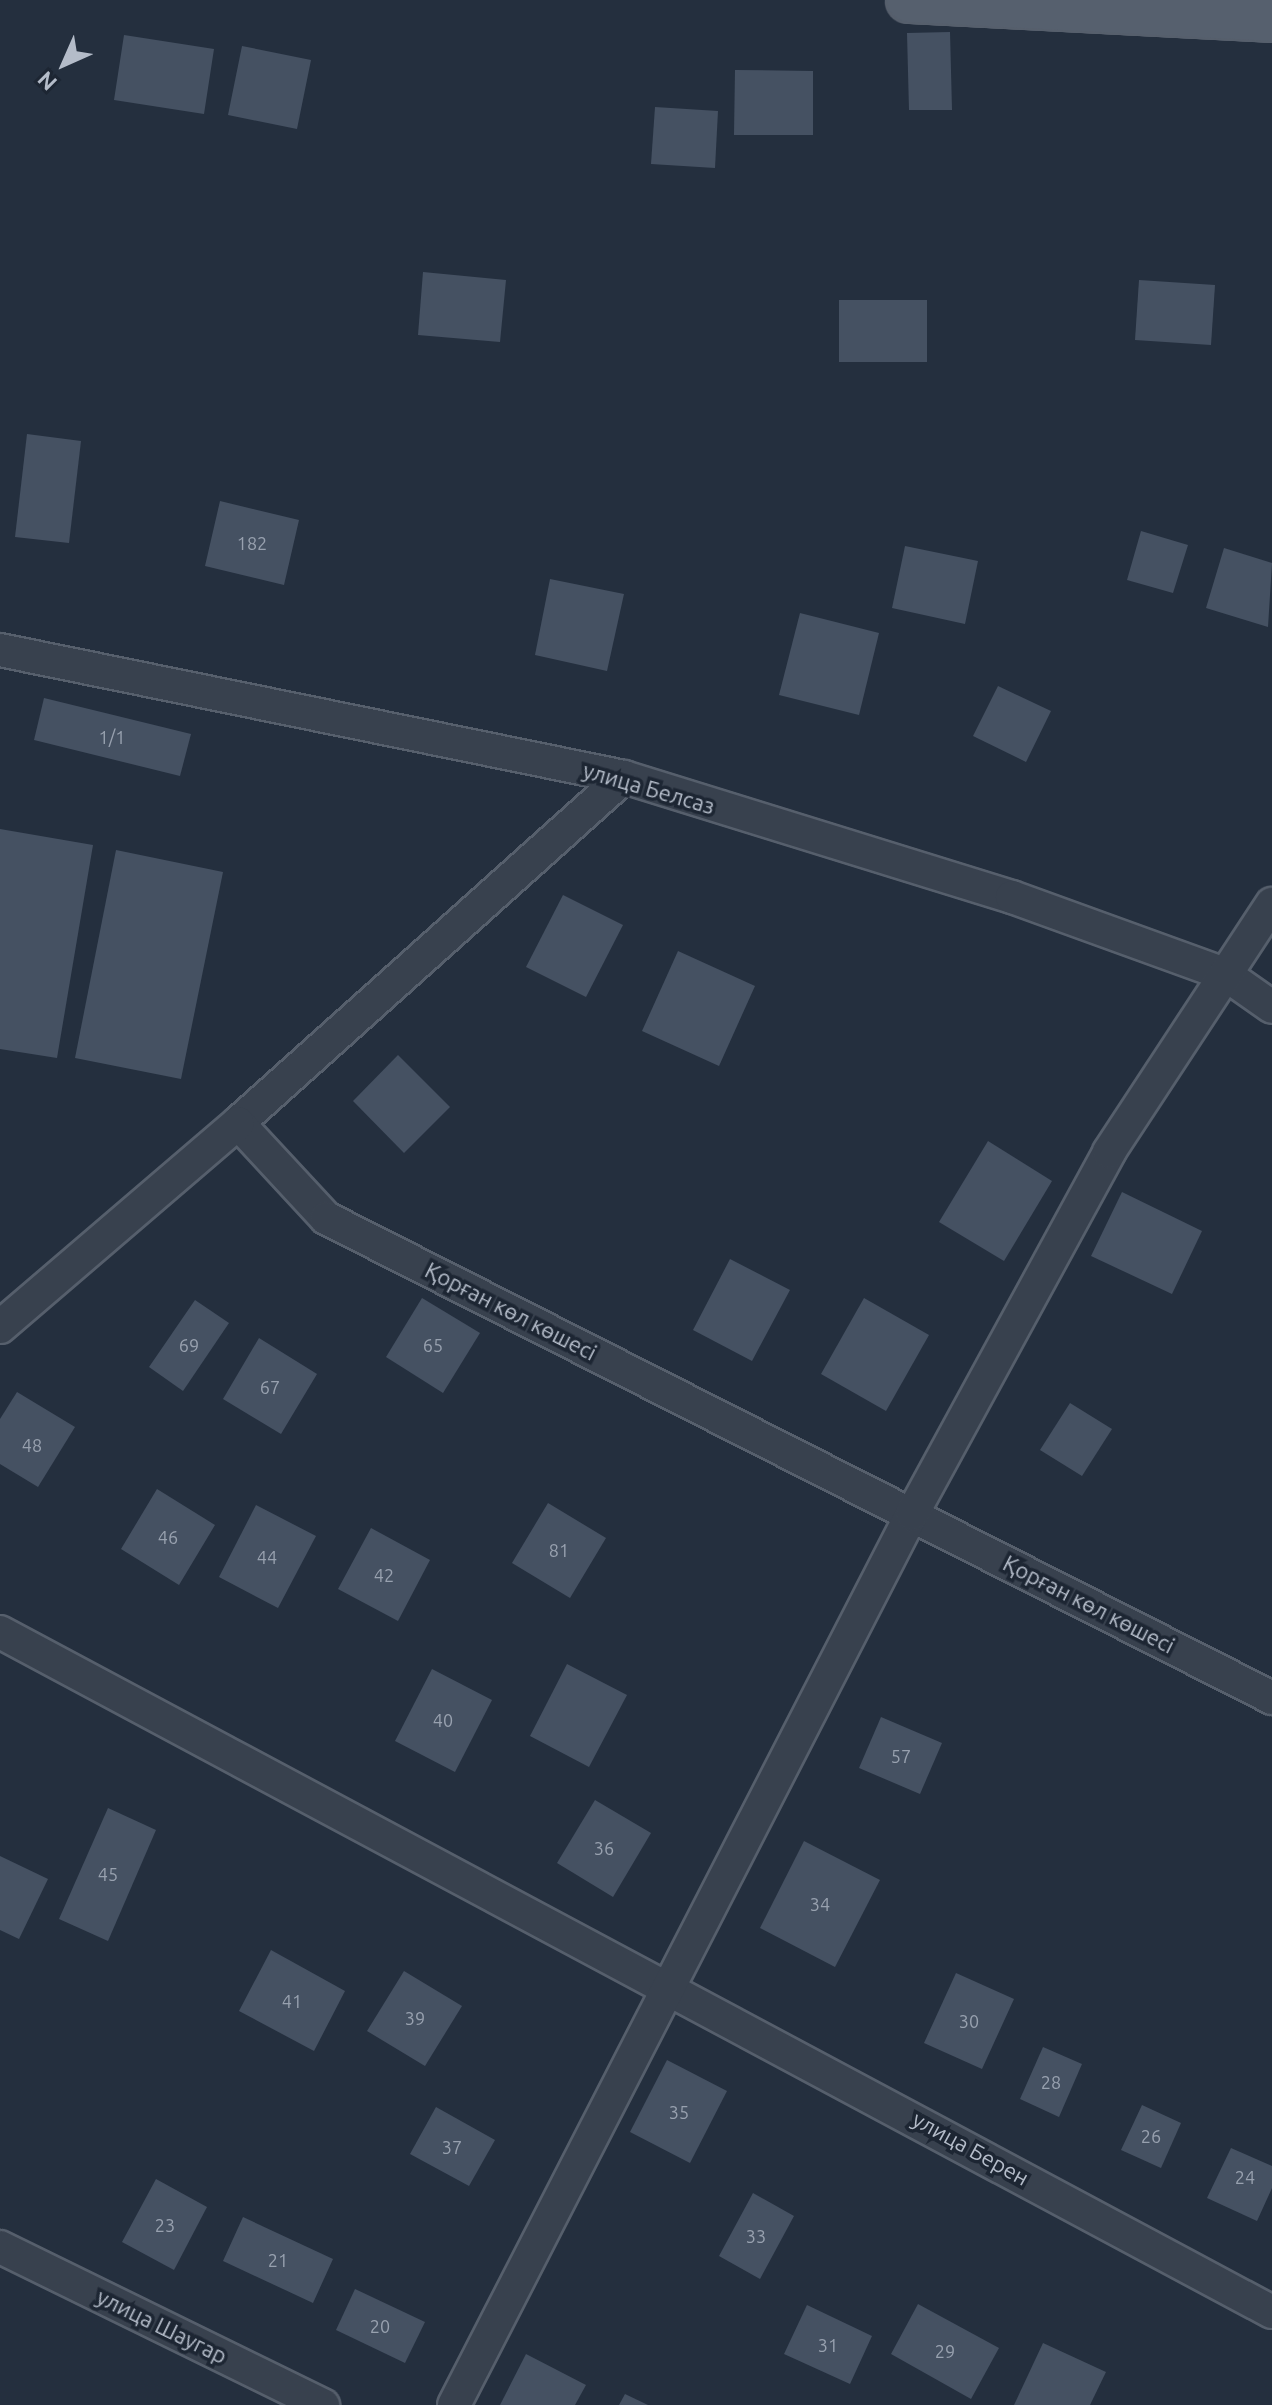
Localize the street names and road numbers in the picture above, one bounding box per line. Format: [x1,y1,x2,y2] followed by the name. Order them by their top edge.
[580,757,718,819] street label: улица Белсаз
[421,1256,601,1366] street label: Қорған көл көшесі
[999,1549,1179,1659] street label: Қорған көл көшесі
[908,2105,1034,2191] street label: улица Берен
[93,2283,231,2369] street label: улица Шаугар

